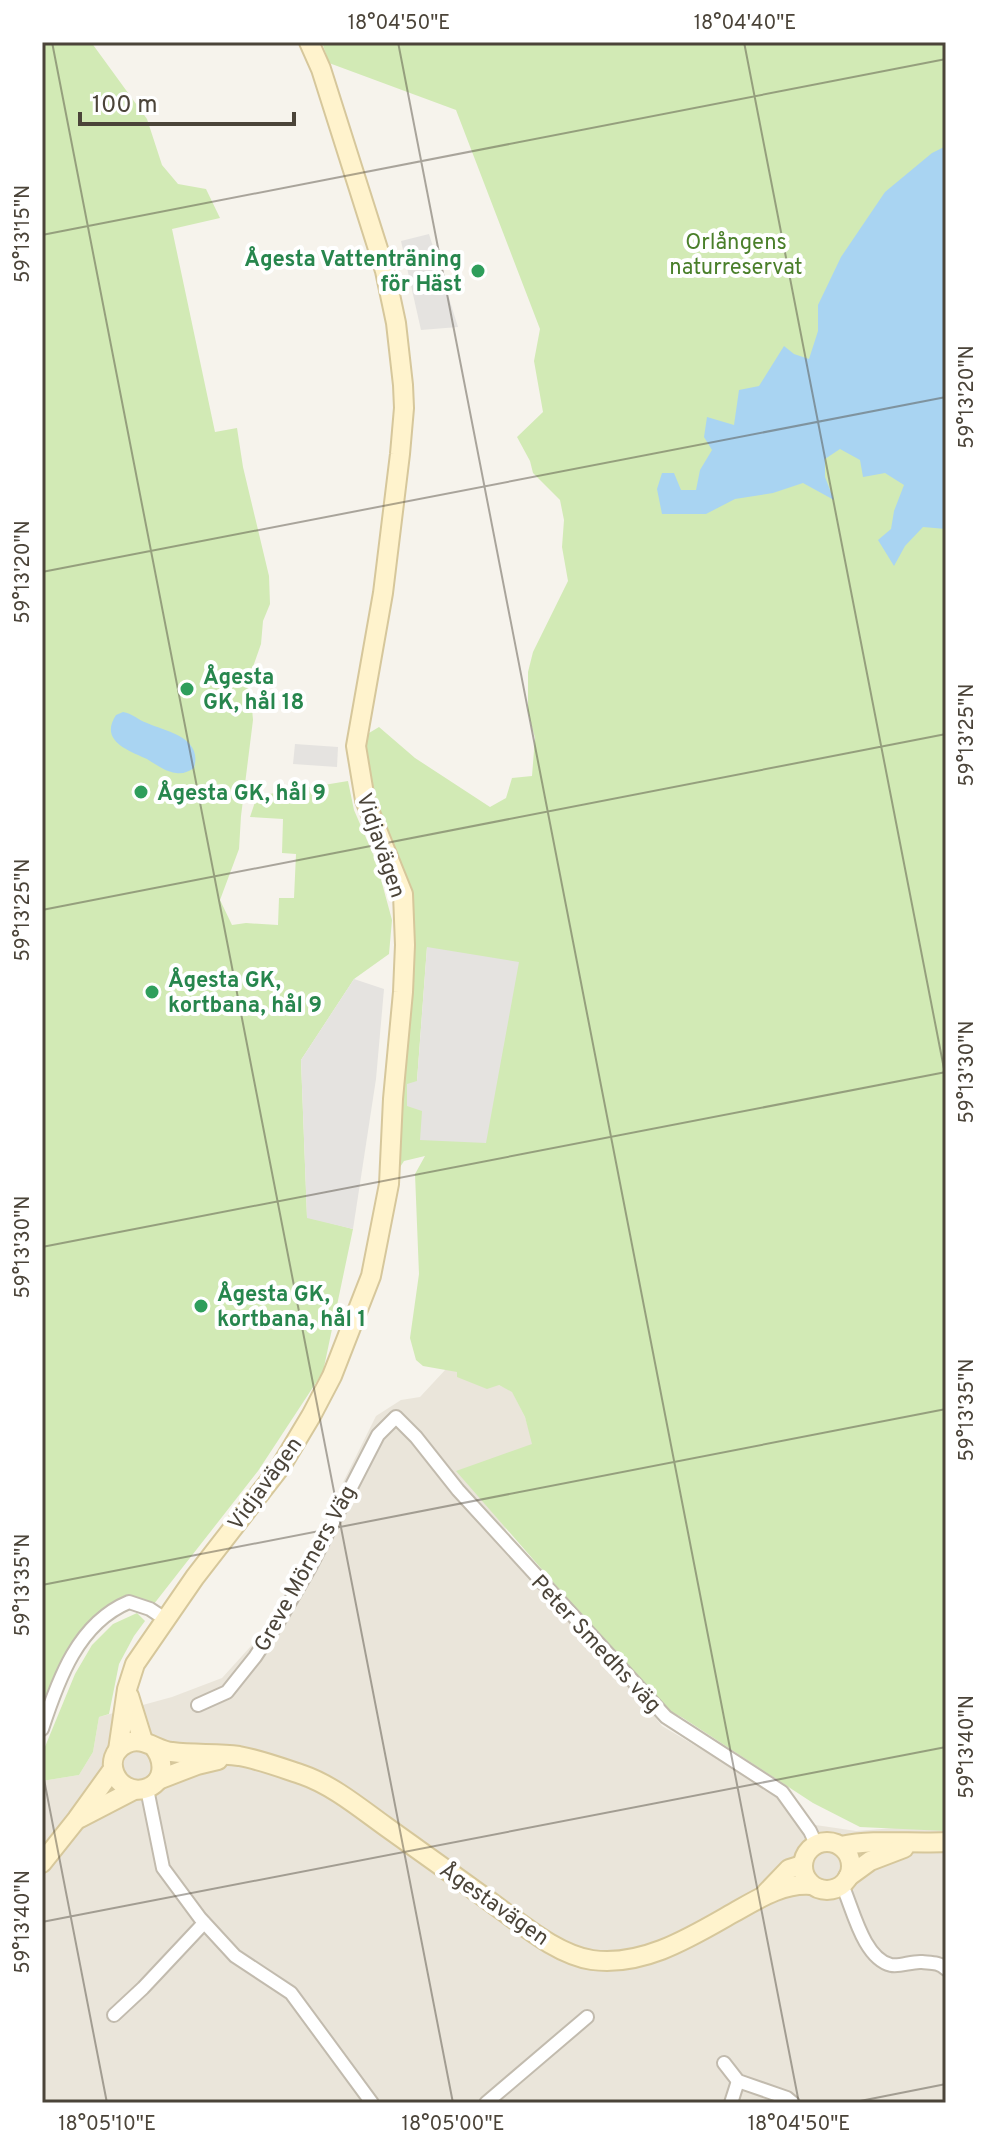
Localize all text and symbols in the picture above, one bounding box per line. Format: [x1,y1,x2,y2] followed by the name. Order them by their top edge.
[348,11,450,37] text: 18°04'50"E
[694,11,796,37] text: 18°04'40"E
[80,76,294,126] scale bar
[92,91,158,121] text: 100 m
[11,185,37,283] text: 59°13'15"N
[669,230,803,282] park label: Orlångens naturreservat
[244,246,462,299] place label: Ågesta Vattenträning för Häst
[469,262,487,280] marker: Ågesta Vattenträning för Häst
[955,345,981,449] text: 59°13'20"N
[11,520,37,624] text: 59°13'20"N
[203,664,304,717] place label: Ågesta GK, hål 18
[178,680,196,698] marker: Ågesta GK, hål 18
[955,684,981,787] text: 59°13'25"N
[157,780,326,808] place label: Ågesta GK, hål 9
[132,783,150,801] marker: Ågesta GK, hål 9
[349,790,410,902] street label: Vidjavägen
[11,859,37,962] text: 59°13'25"N
[168,967,322,1020] place label: Ågesta GK, kortbana, hål 9
[143,983,161,1001] marker: Ågesta GK, kortbana, hål 9
[955,1020,981,1124] text: 59°13'30"N
[11,1195,37,1299] text: 59°13'30"N
[217,1281,366,1334] place label: Ågesta GK, kortbana, hål 1
[192,1297,210,1315] marker: Ågesta GK, kortbana, hål 1
[955,1359,981,1461] text: 59°13'35"N
[223,1432,309,1537] street label: Vidjavägen
[249,1481,363,1657] street label: Greve Mörners Väg
[11,1534,37,1636] text: 59°13'35"N
[524,1570,666,1719] street label: Peter Smedhs väg
[955,1695,981,1799] text: 59°13'40"N
[434,1856,555,1953] street label: Ågestavägen
[11,1870,37,1974] text: 59°13'40"N
[58,2112,156,2138] text: 18°05'10"E
[402,2112,504,2138] text: 18°05'00"E
[748,2112,850,2138] text: 18°04'50"E

